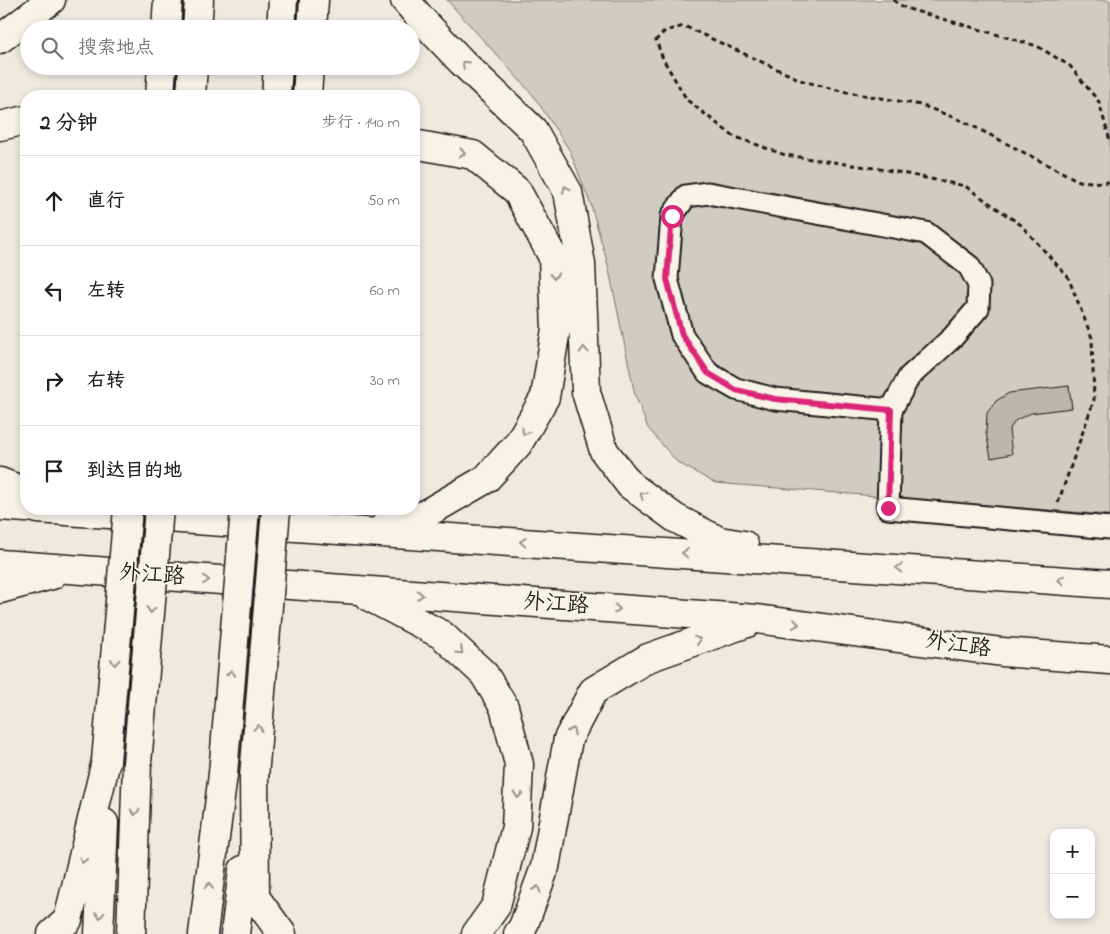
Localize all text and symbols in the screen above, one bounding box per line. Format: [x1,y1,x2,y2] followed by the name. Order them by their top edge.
[20,20,420,75] search box
[38,34,66,62] icon: search
[78,35,154,62] text: 搜索地点
[462,61,471,70] one-way arrow
[40,109,98,139] text: 2 分钟
[322,111,400,135] text: 步行 · 140 m
[457,147,466,157] one-way arrow
[561,185,572,194] one-way arrow
[40,187,68,215] icon: ahead
[87,188,125,215] text: 直行
[368,189,400,213] text: 50 m
[661,205,684,228] route start
[549,272,559,280] one-way arrow
[40,277,68,305] icon: left
[87,278,125,305] text: 左转
[370,279,400,303] text: 60 m
[579,346,590,354] one-way arrow
[40,367,68,395] icon: right
[87,368,125,395] text: 右转
[370,369,400,393] text: 30 m
[521,427,531,436] one-way arrow
[40,457,68,485] icon: arrive
[87,458,182,485] text: 到达目的地
[639,492,649,501] one-way arrow
[877,497,900,520] route end
[518,537,526,548] one-way arrow
[681,548,689,559] one-way arrow
[118,558,186,594] street label: 外江路
[895,563,903,574] one-way arrow
[202,574,210,585] one-way arrow
[1057,575,1065,586] one-way arrow
[522,587,590,623] street label: 外江路
[416,590,424,601] one-way arrow
[613,604,621,615] one-way arrow
[145,606,156,614] one-way arrow
[792,619,801,629] one-way arrow
[923,626,993,666] street label: 外江路
[693,636,701,646] one-way arrow
[454,645,463,654] one-way arrow
[109,658,120,666] one-way arrow
[225,669,236,677] one-way arrow
[252,724,263,732] one-way arrow
[566,727,576,736] one-way arrow
[512,791,523,799] one-way arrow
[130,808,141,816] one-way arrow
[1050,829,1095,919] map controls
[1050,829,1095,874] button: +
[78,855,89,864] one-way arrow
[1050,874,1095,919] button: −
[203,881,214,889] one-way arrow
[531,885,541,894] one-way arrow
[95,911,105,919] one-way arrow

